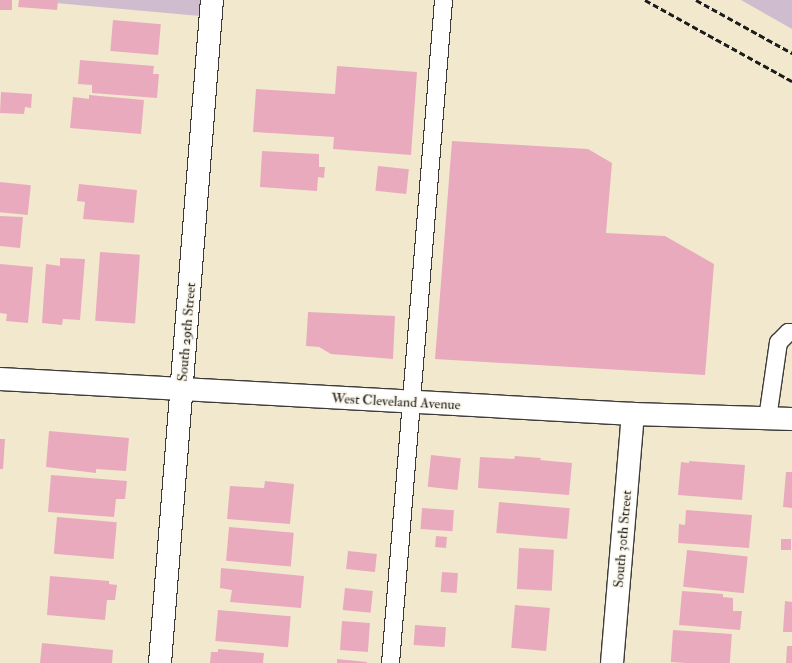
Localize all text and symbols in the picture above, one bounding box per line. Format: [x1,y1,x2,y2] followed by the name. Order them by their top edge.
[174,282,200,382] street label: South 29th Street
[331,390,461,414] street label: West Cleveland Avenue
[610,490,636,588] street label: South 30th Street

